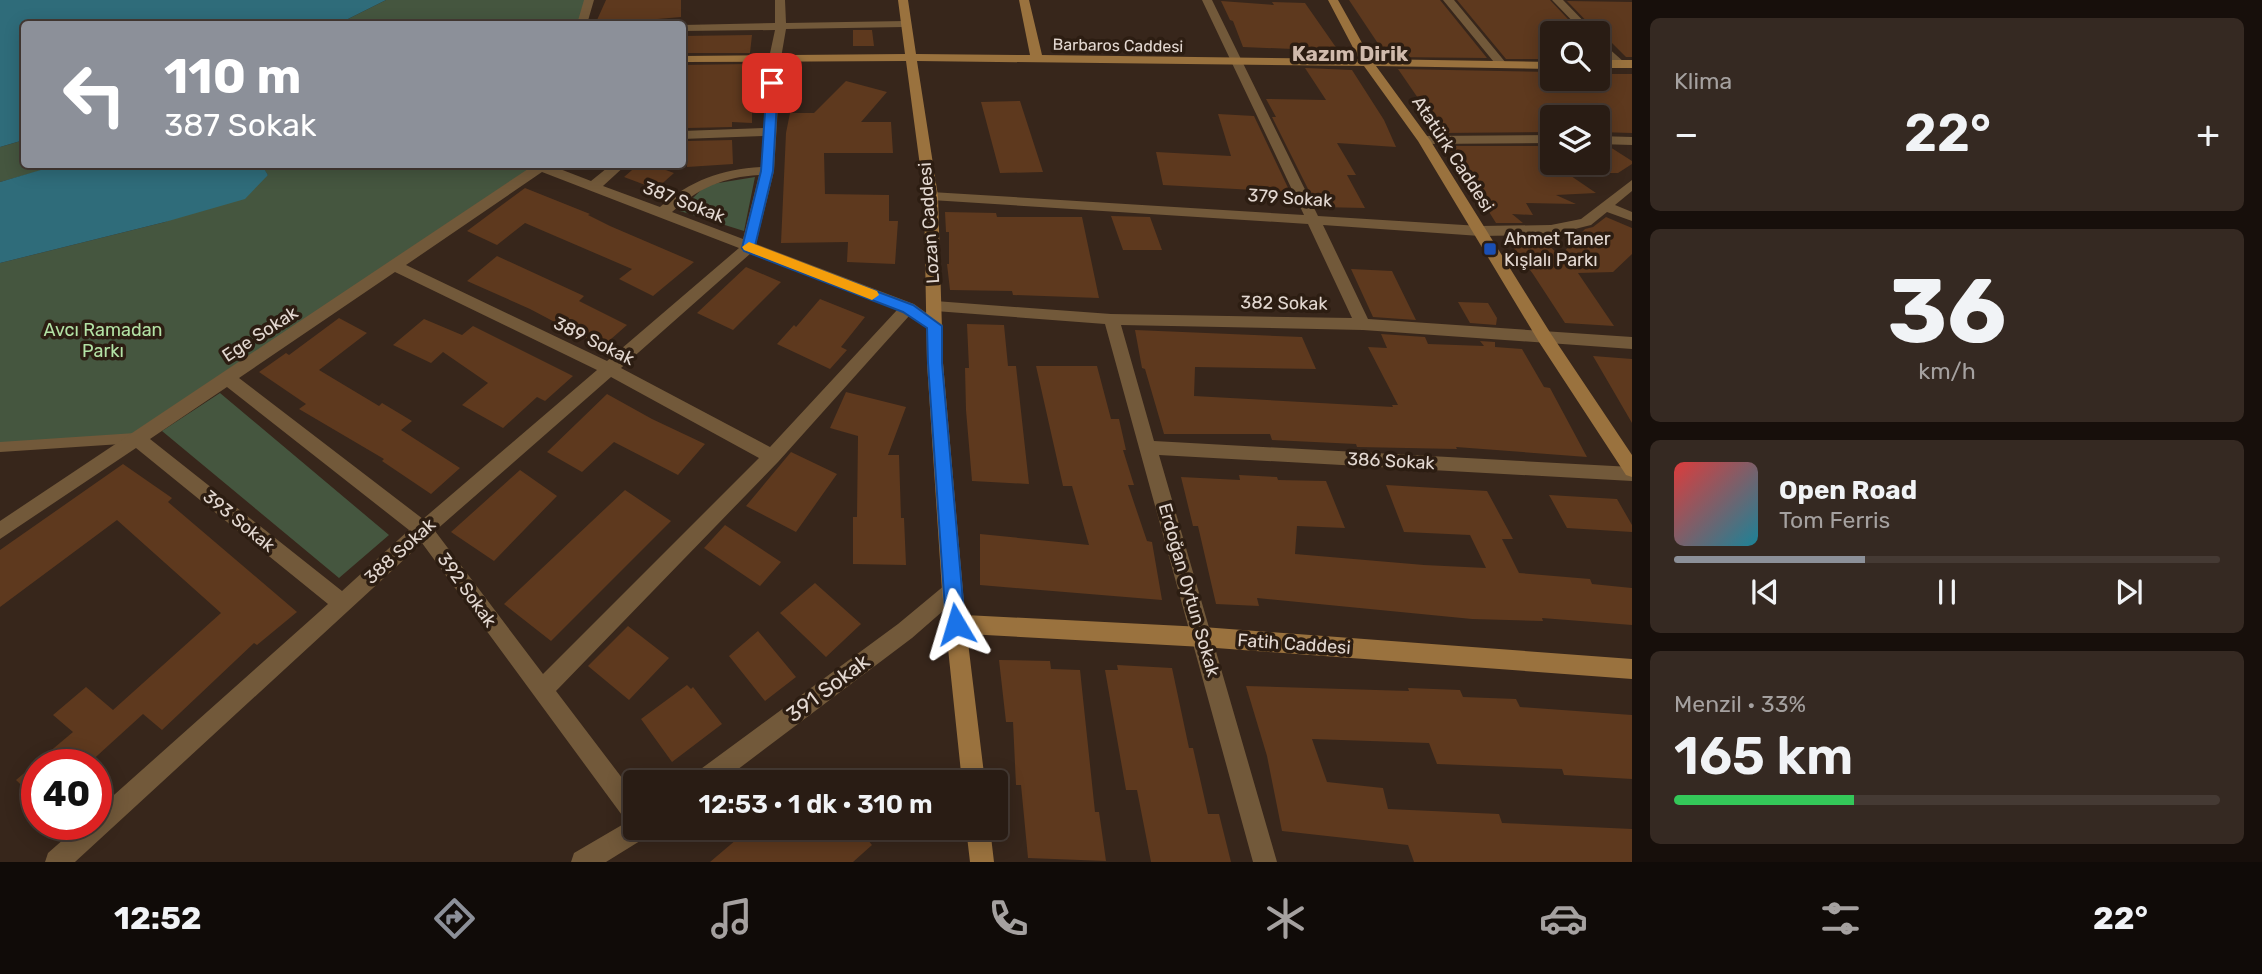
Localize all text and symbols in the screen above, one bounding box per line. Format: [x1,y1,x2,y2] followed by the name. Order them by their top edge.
[1540,21,1610,175] map controls
[1540,21,1610,91] button: search
[1052,35,1183,56] street label: Barbaros Caddesi
[1292,41,1409,66] district label: Kazım Dirik
[164,47,301,105] text: 110 m
[49,49,140,140] icon: left
[742,53,802,113] pin
[753,64,791,102] icon: arrive
[1674,67,1732,95] text: Klima
[1407,92,1499,216] street label: Atatürk Caddesi
[1904,102,1991,164] text: 22°
[1540,105,1610,175] button: layers
[164,106,316,144] text: 387 Sokak
[1674,111,1699,157] text: −
[2196,111,2220,157] text: +
[914,162,944,284] street label: Lozan Caddesi
[640,176,729,228] street label: 387 Sokak
[1247,184,1334,212] street label: 379 Sokak
[1504,228,1611,271] place label: Ahmet Taner Kışlalı Parkı
[1482,241,1498,257] marker: Ahmet Taner Kışlalı Parkı
[1887,257,2007,365] text: 36
[1240,291,1328,315] street label: 382 Sokak
[218,301,303,367] street label: Ege Sokak
[550,312,639,370] street label: 389 Sokak
[43,319,163,362] park label: Avcı Ramadan Parkı
[1918,357,1976,385] text: km/h
[1347,448,1436,474] street label: 386 Sokak
[1779,475,1917,506] text: Open Road
[199,485,280,557] street label: 393 Sokak
[1154,501,1225,680] street label: Erdoğan Oytun Sokak
[1779,506,1890,534] text: Tom Ferris
[360,513,441,589] street label: 388 Sokak
[433,549,502,632] street label: 392 Sokak
[1746,573,1784,611] icon: previous
[1928,573,1966,611] icon: pause
[2110,573,2148,611] icon: next
[919,587,993,661] position arrow
[1237,629,1351,659] street label: Fatih Caddesi
[781,648,874,727] street label: 391 Sokak
[1674,690,1806,718] text: Menzil · 33%
[1674,725,1853,787] text: 165 km
[21,749,112,840] speed limit sign: 40
[698,789,933,820] text: 12:53 · 1 dk · 310 m
[430,894,479,943] icon: directions
[707,894,756,943] icon: music
[984,894,1033,943] icon: phone
[1261,894,1310,943] icon: climate
[1539,894,1588,943] icon: car
[1816,894,1865,943] icon: filters
[114,899,202,937] text: 12:52
[2093,899,2148,937] text: 22°

